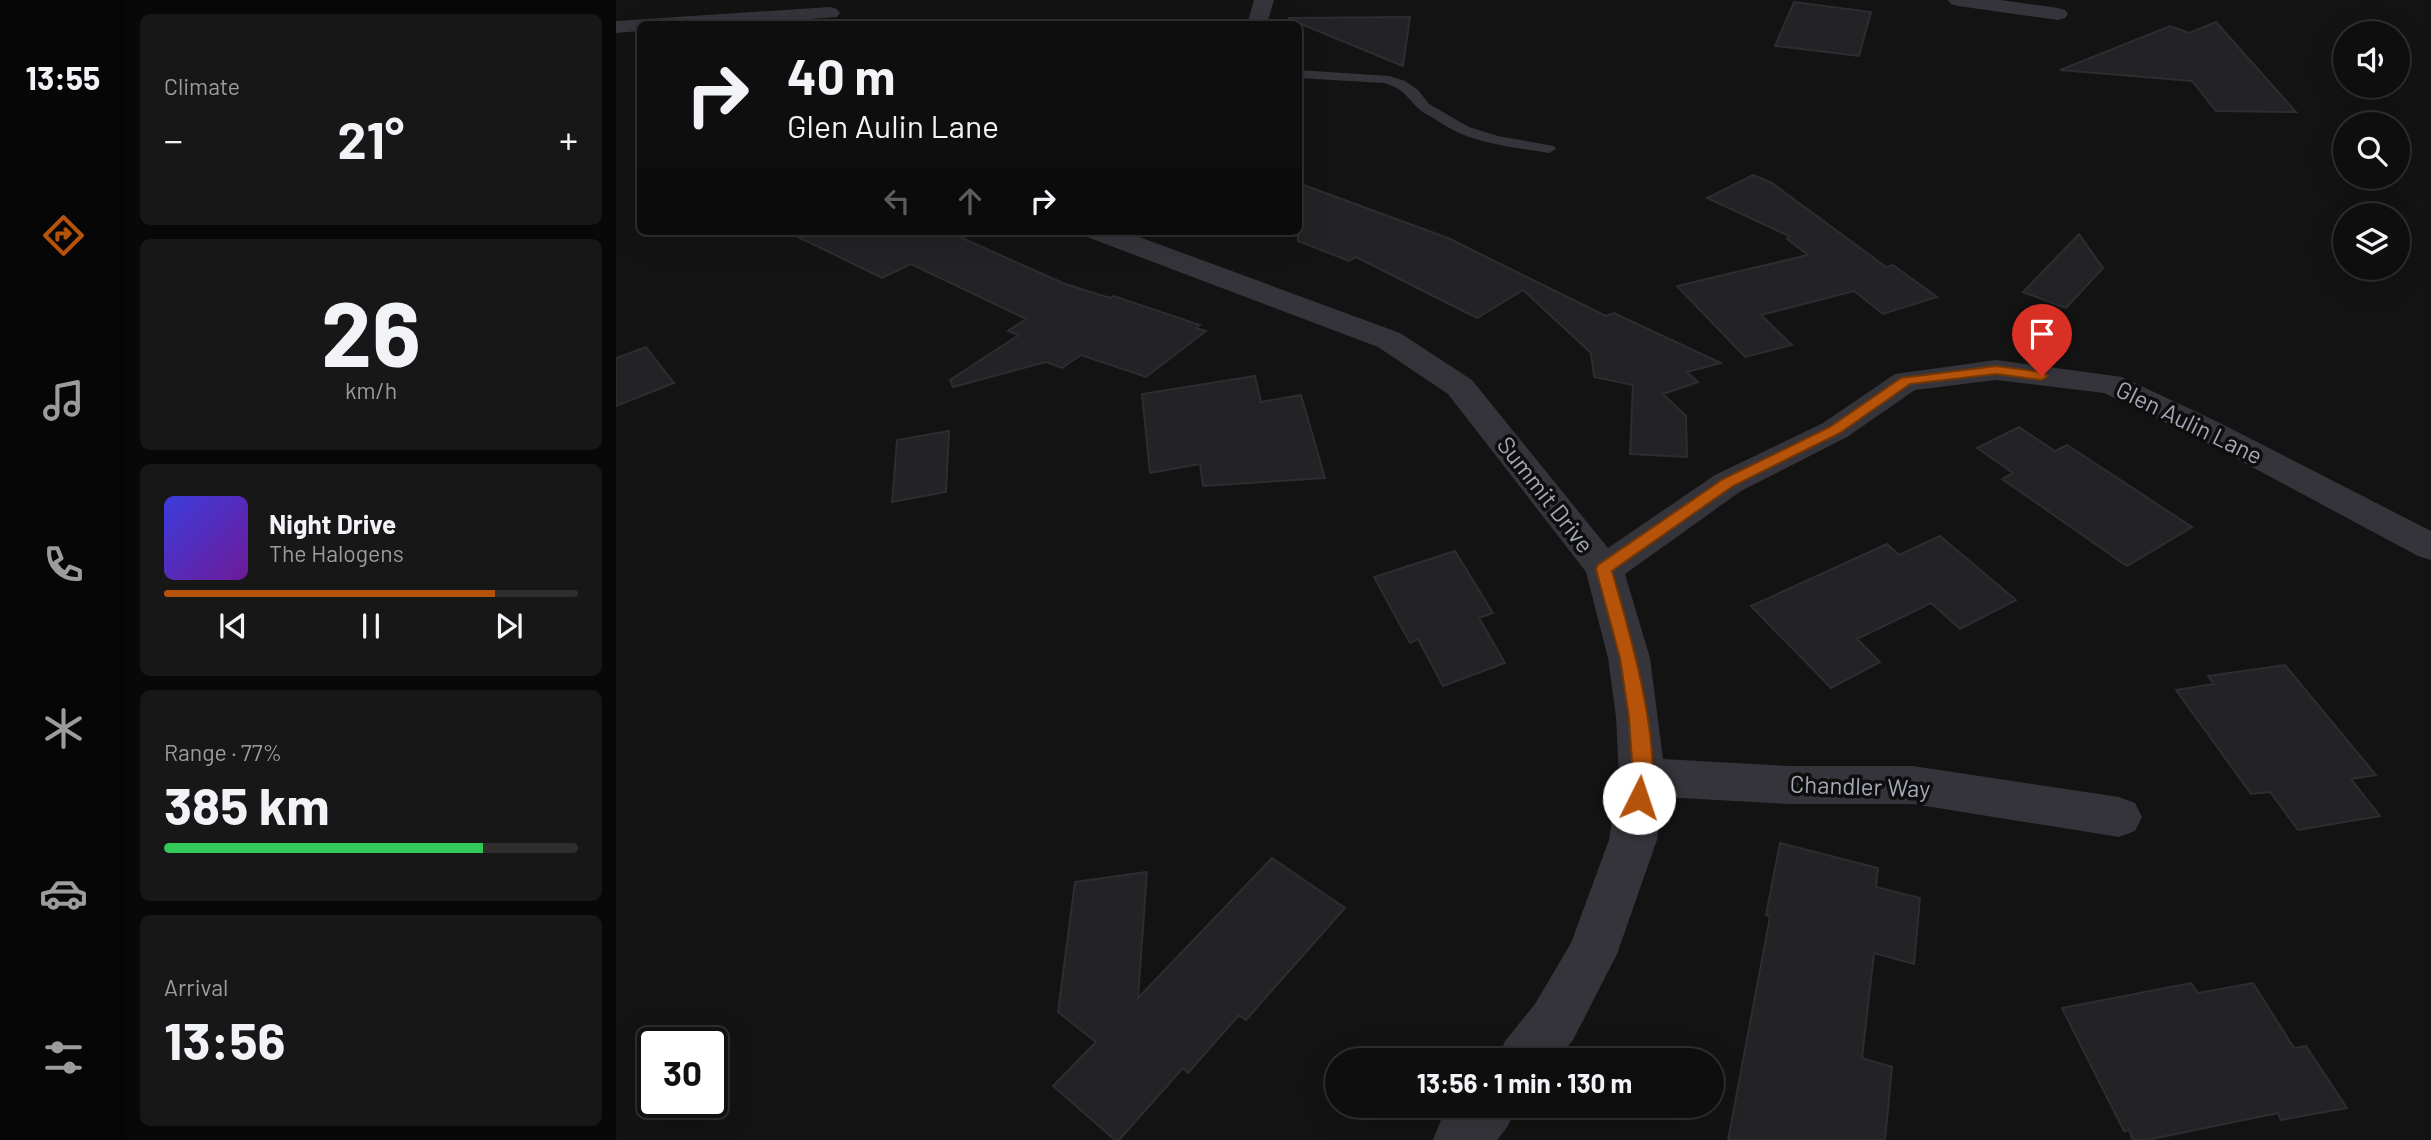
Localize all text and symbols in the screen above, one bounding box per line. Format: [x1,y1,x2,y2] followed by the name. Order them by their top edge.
[2333,21,2410,280] map controls
[2333,21,2410,98] button: sound
[787,46,895,105] text: 40 m
[672,49,763,140] icon: right
[26,58,100,96] text: 13:55
[164,72,240,100] text: Climate
[787,106,999,144] text: Glen Aulin Lane
[338,107,404,169] text: 21°
[2333,112,2410,189] button: search
[164,116,183,162] text: −
[559,116,578,162] text: +
[878,182,916,220] icon: left
[951,182,989,220] icon: ahead
[1024,182,1062,220] icon: right
[2333,203,2410,280] button: layers
[39,211,88,260] icon: directions
[321,276,421,385] text: 26
[2012,304,2072,376] pin
[2023,315,2061,353] icon: arrive
[2112,374,2267,470] street label: Glen Aulin Lane
[39,376,88,425] icon: music
[345,376,397,404] text: km/h
[1492,430,1601,558] street label: Summit Drive
[269,508,396,539] text: Night Drive
[269,539,404,567] text: The Halogens
[39,540,88,589] icon: phone
[214,607,252,645] icon: previous
[352,607,390,645] icon: pause
[490,607,528,645] icon: next
[39,704,88,753] icon: climate
[164,738,282,766] text: Range · 77%
[1602,761,1676,835] position arrow
[1789,769,1931,802] street label: Chandler Way
[164,773,330,835] text: 385 km
[39,869,88,918] icon: car
[164,973,228,1001] text: Arrival
[164,1008,285,1070] text: 13:56
[637,1027,728,1118] speed limit sign: 30
[39,1033,88,1082] icon: filters
[1417,1067,1632,1098] text: 13:56 · 1 min · 130 m

